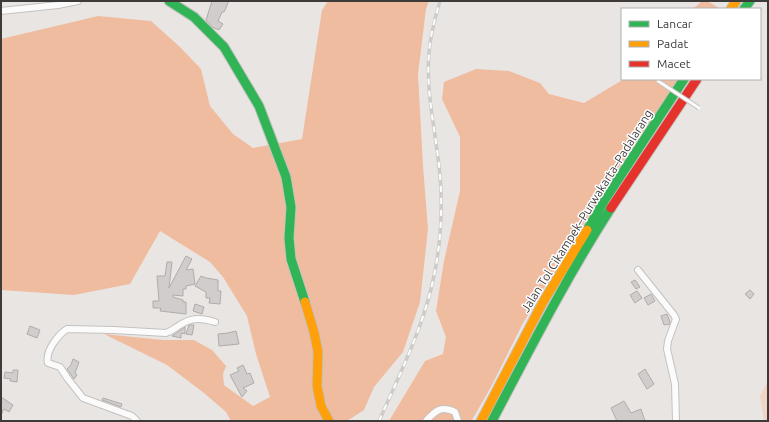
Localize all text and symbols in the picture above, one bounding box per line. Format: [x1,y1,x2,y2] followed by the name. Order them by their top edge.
[621,8,761,80] legend
[657,17,693,30] text: Lancar
[657,37,688,50] text: Padat
[657,57,691,70] text: Macet
[518,107,655,314] street label: Jalan Tol Cikampek–Purwakarta–Padalarang

